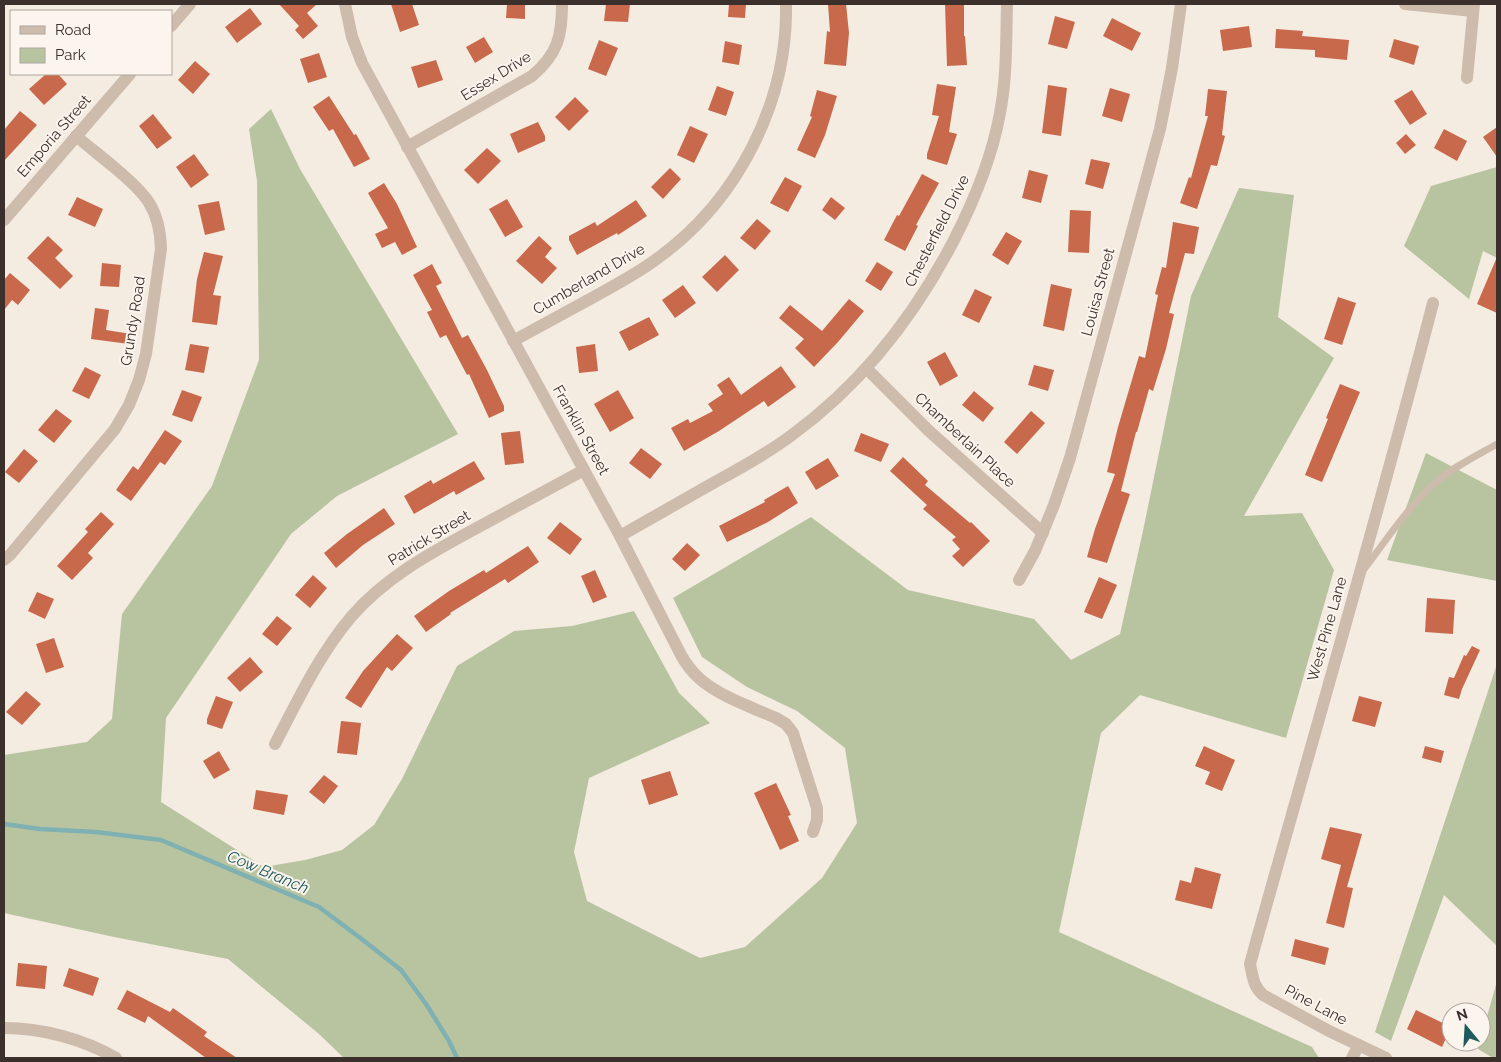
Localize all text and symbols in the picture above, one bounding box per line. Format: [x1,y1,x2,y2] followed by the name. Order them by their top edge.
[10,10,172,75] legend
[55,21,91,39] text: Road
[55,46,86,64] text: Park
[458,47,535,105] street label: Essex Drive
[13,91,95,181] street label: Emporia Street
[901,172,973,290] street label: Chesterfield Drive
[530,240,648,318] street label: Cumberland Drive
[1078,246,1118,338] street label: Louisa Street
[117,275,149,367] street label: Grundy Road
[549,382,613,478] street label: Franklin Street
[911,389,1019,491] street label: Chamberlain Place
[385,506,473,570] street label: Patrick Street
[1303,574,1351,683] street label: West Pine Lane
[224,846,312,898] water label: Cow Branch
[1282,981,1351,1029] street label: Pine Lane
[1441,1002,1491,1052] north arrow
[1454,1005,1470,1024] text: N

